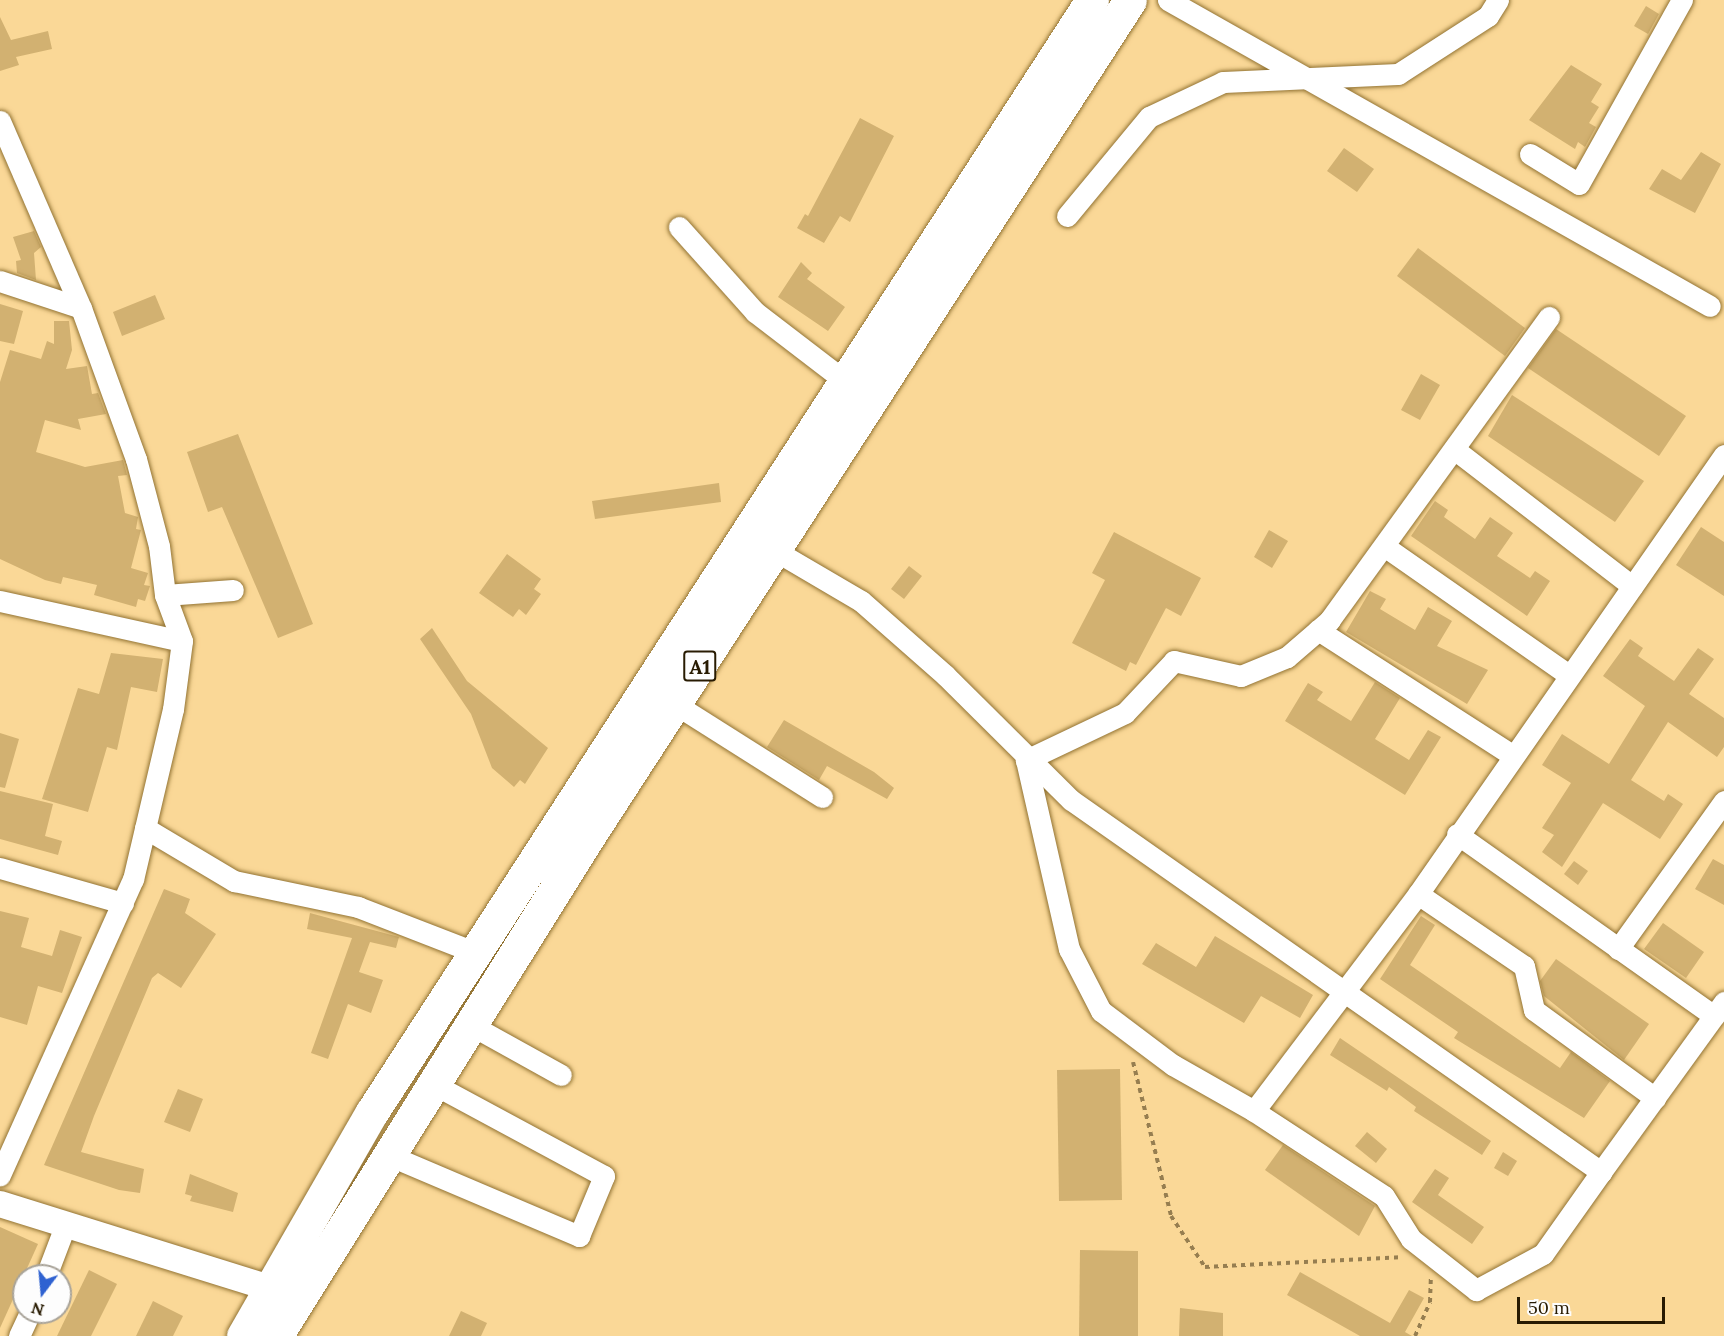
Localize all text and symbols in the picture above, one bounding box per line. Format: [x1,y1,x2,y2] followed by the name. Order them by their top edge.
[682,649,718,683] road number: A1
[12,1264,72,1324] north arrow
[1520,1285,1668,1323] scale bar
[1528,1296,1570,1319] text: 50 m
[29,1298,46,1321] text: N

